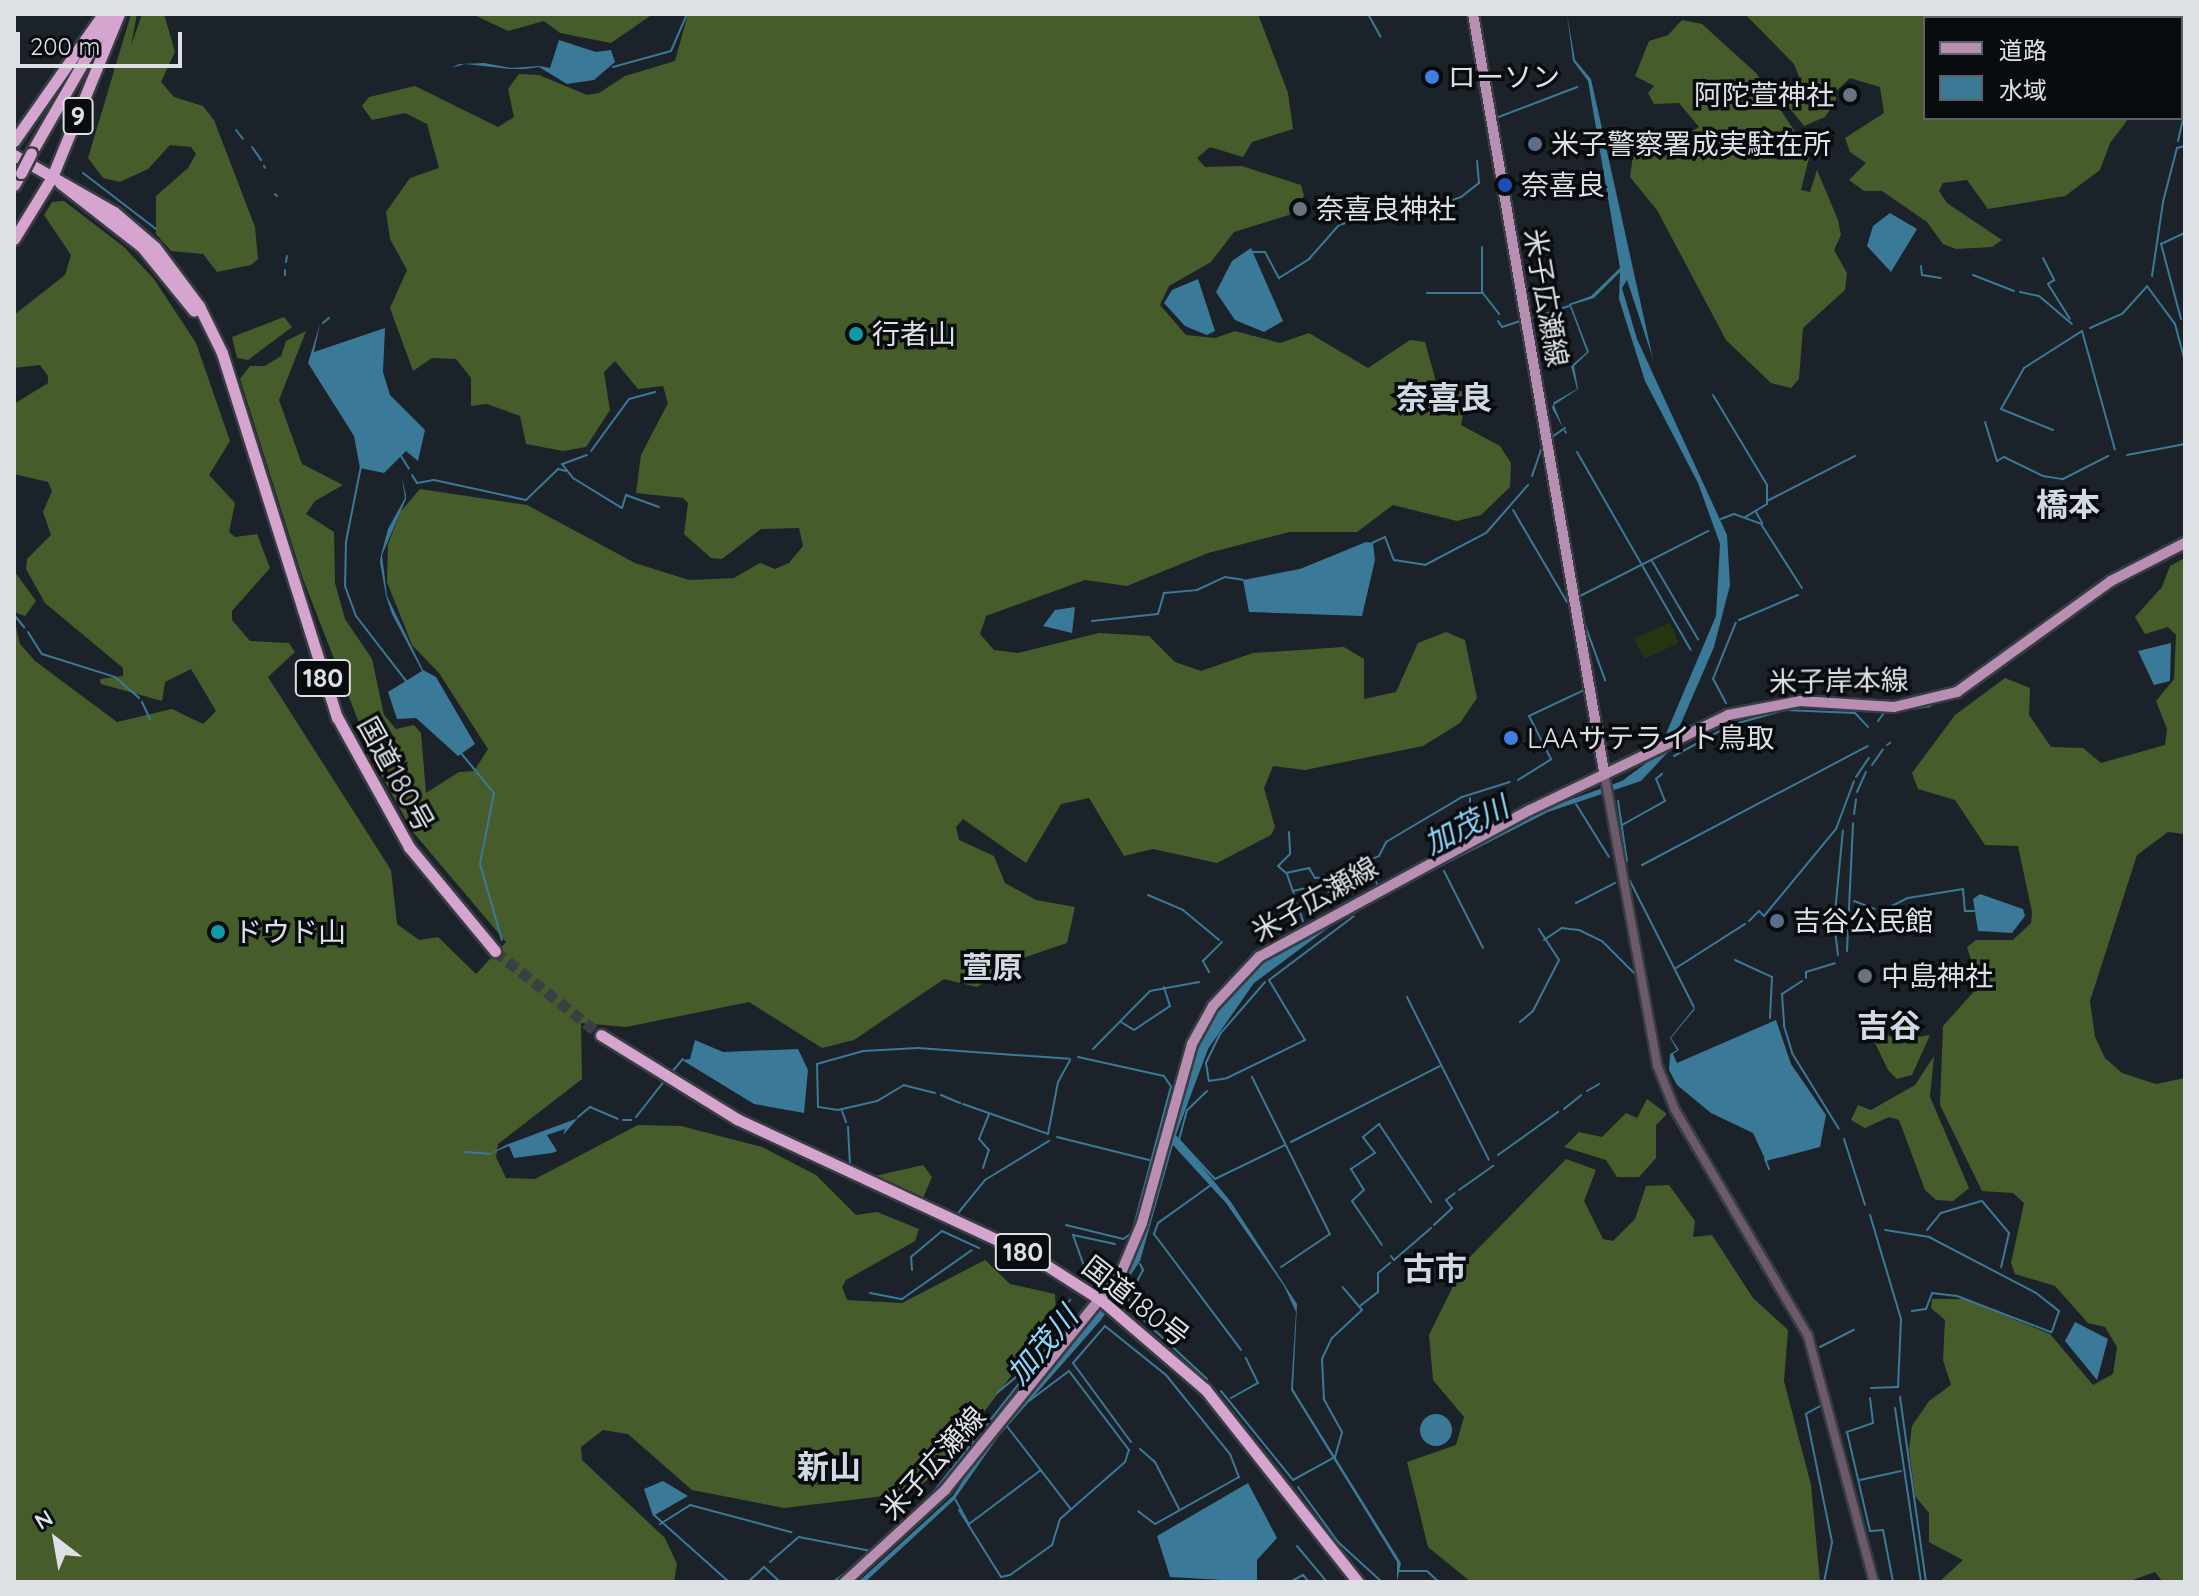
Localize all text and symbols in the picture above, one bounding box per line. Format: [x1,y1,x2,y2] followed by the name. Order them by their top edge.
[20,16,186,66] scale bar
[1923,16,2183,120] legend
[30,31,100,61] text: 200 m
[1999,35,2047,65] text: 道路
[1448,60,1560,94] place label: ローソン
[1423,68,1441,86] marker: ローソン
[1999,75,2047,105] text: 水域
[1694,78,1834,112] place label: 阿陀萱神社
[1841,86,1859,104] marker: 阿陀萱神社
[62,94,94,138] road number: 9
[1551,127,1831,161] place label: 米子警察署成実駐在所
[1526,135,1544,153] marker: 米子警察署成実駐在所
[1521,168,1605,202] place label: 奈喜良
[1496,176,1514,194] marker: 奈喜良
[1316,192,1456,226] place label: 奈喜良神社
[1291,200,1309,218] marker: 奈喜良神社
[1517,226,1575,370] street label: 米子広瀬線
[872,317,956,351] place label: 行者山
[847,325,865,343] marker: 行者山
[1396,378,1492,416] district label: 奈喜良
[2036,485,2100,523] district label: 橋本
[293,656,353,700] road number: 180
[1769,663,1909,699] street label: 米子岸本線
[351,711,441,837] street label: 国道180号
[1527,721,1774,755] place label: LAAサテライト鳥取
[1502,729,1520,747] marker: LAAサテライト鳥取
[1418,789,1514,861] water label: 加茂川
[1246,849,1384,949] street label: 米子広瀬線
[1793,904,1933,938] place label: 吉谷公民館
[1768,912,1786,930] marker: 吉谷公民館
[234,915,346,949] place label: ドウド山
[209,923,227,941] marker: ドウド山
[962,949,1022,985] district label: 萱原
[1881,959,1993,993] place label: 中島神社
[1856,967,1874,985] marker: 中島神社
[1857,1006,1921,1044] district label: 吉谷
[993,1230,1053,1274] road number: 180
[1076,1249,1196,1353] street label: 国道180号
[1403,1249,1467,1287] district label: 古市
[999,1299,1085,1391] water label: 加茂川
[874,1400,992,1526] street label: 米子広瀬線
[797,1447,861,1485] district label: 新山
[16,1500,96,1580] north arrow
[29,1503,58,1536] text: N

